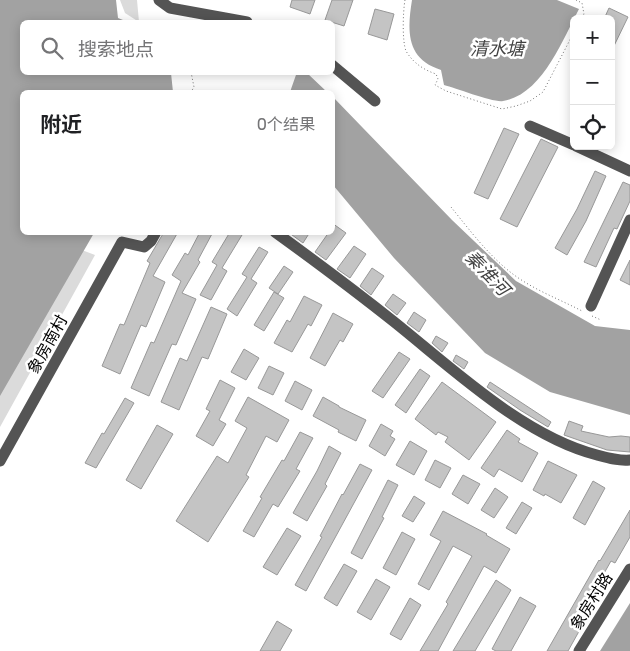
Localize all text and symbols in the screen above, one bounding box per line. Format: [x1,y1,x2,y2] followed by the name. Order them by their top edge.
[570,15,615,150] map controls
[570,15,615,60] button: +
[20,20,335,75] search box
[38,34,66,62] icon: search
[78,38,154,61] text: 搜索地点
[470,38,527,60] water label: 清水塘
[570,60,615,105] button: −
[570,105,615,150] button: locate
[40,112,82,137] text: 附近
[257,115,315,134] text: 0个结果
[460,246,516,302] water label: 秦淮河
[24,312,71,377] street label: 象房南村
[566,569,616,633] street label: 象房村路

